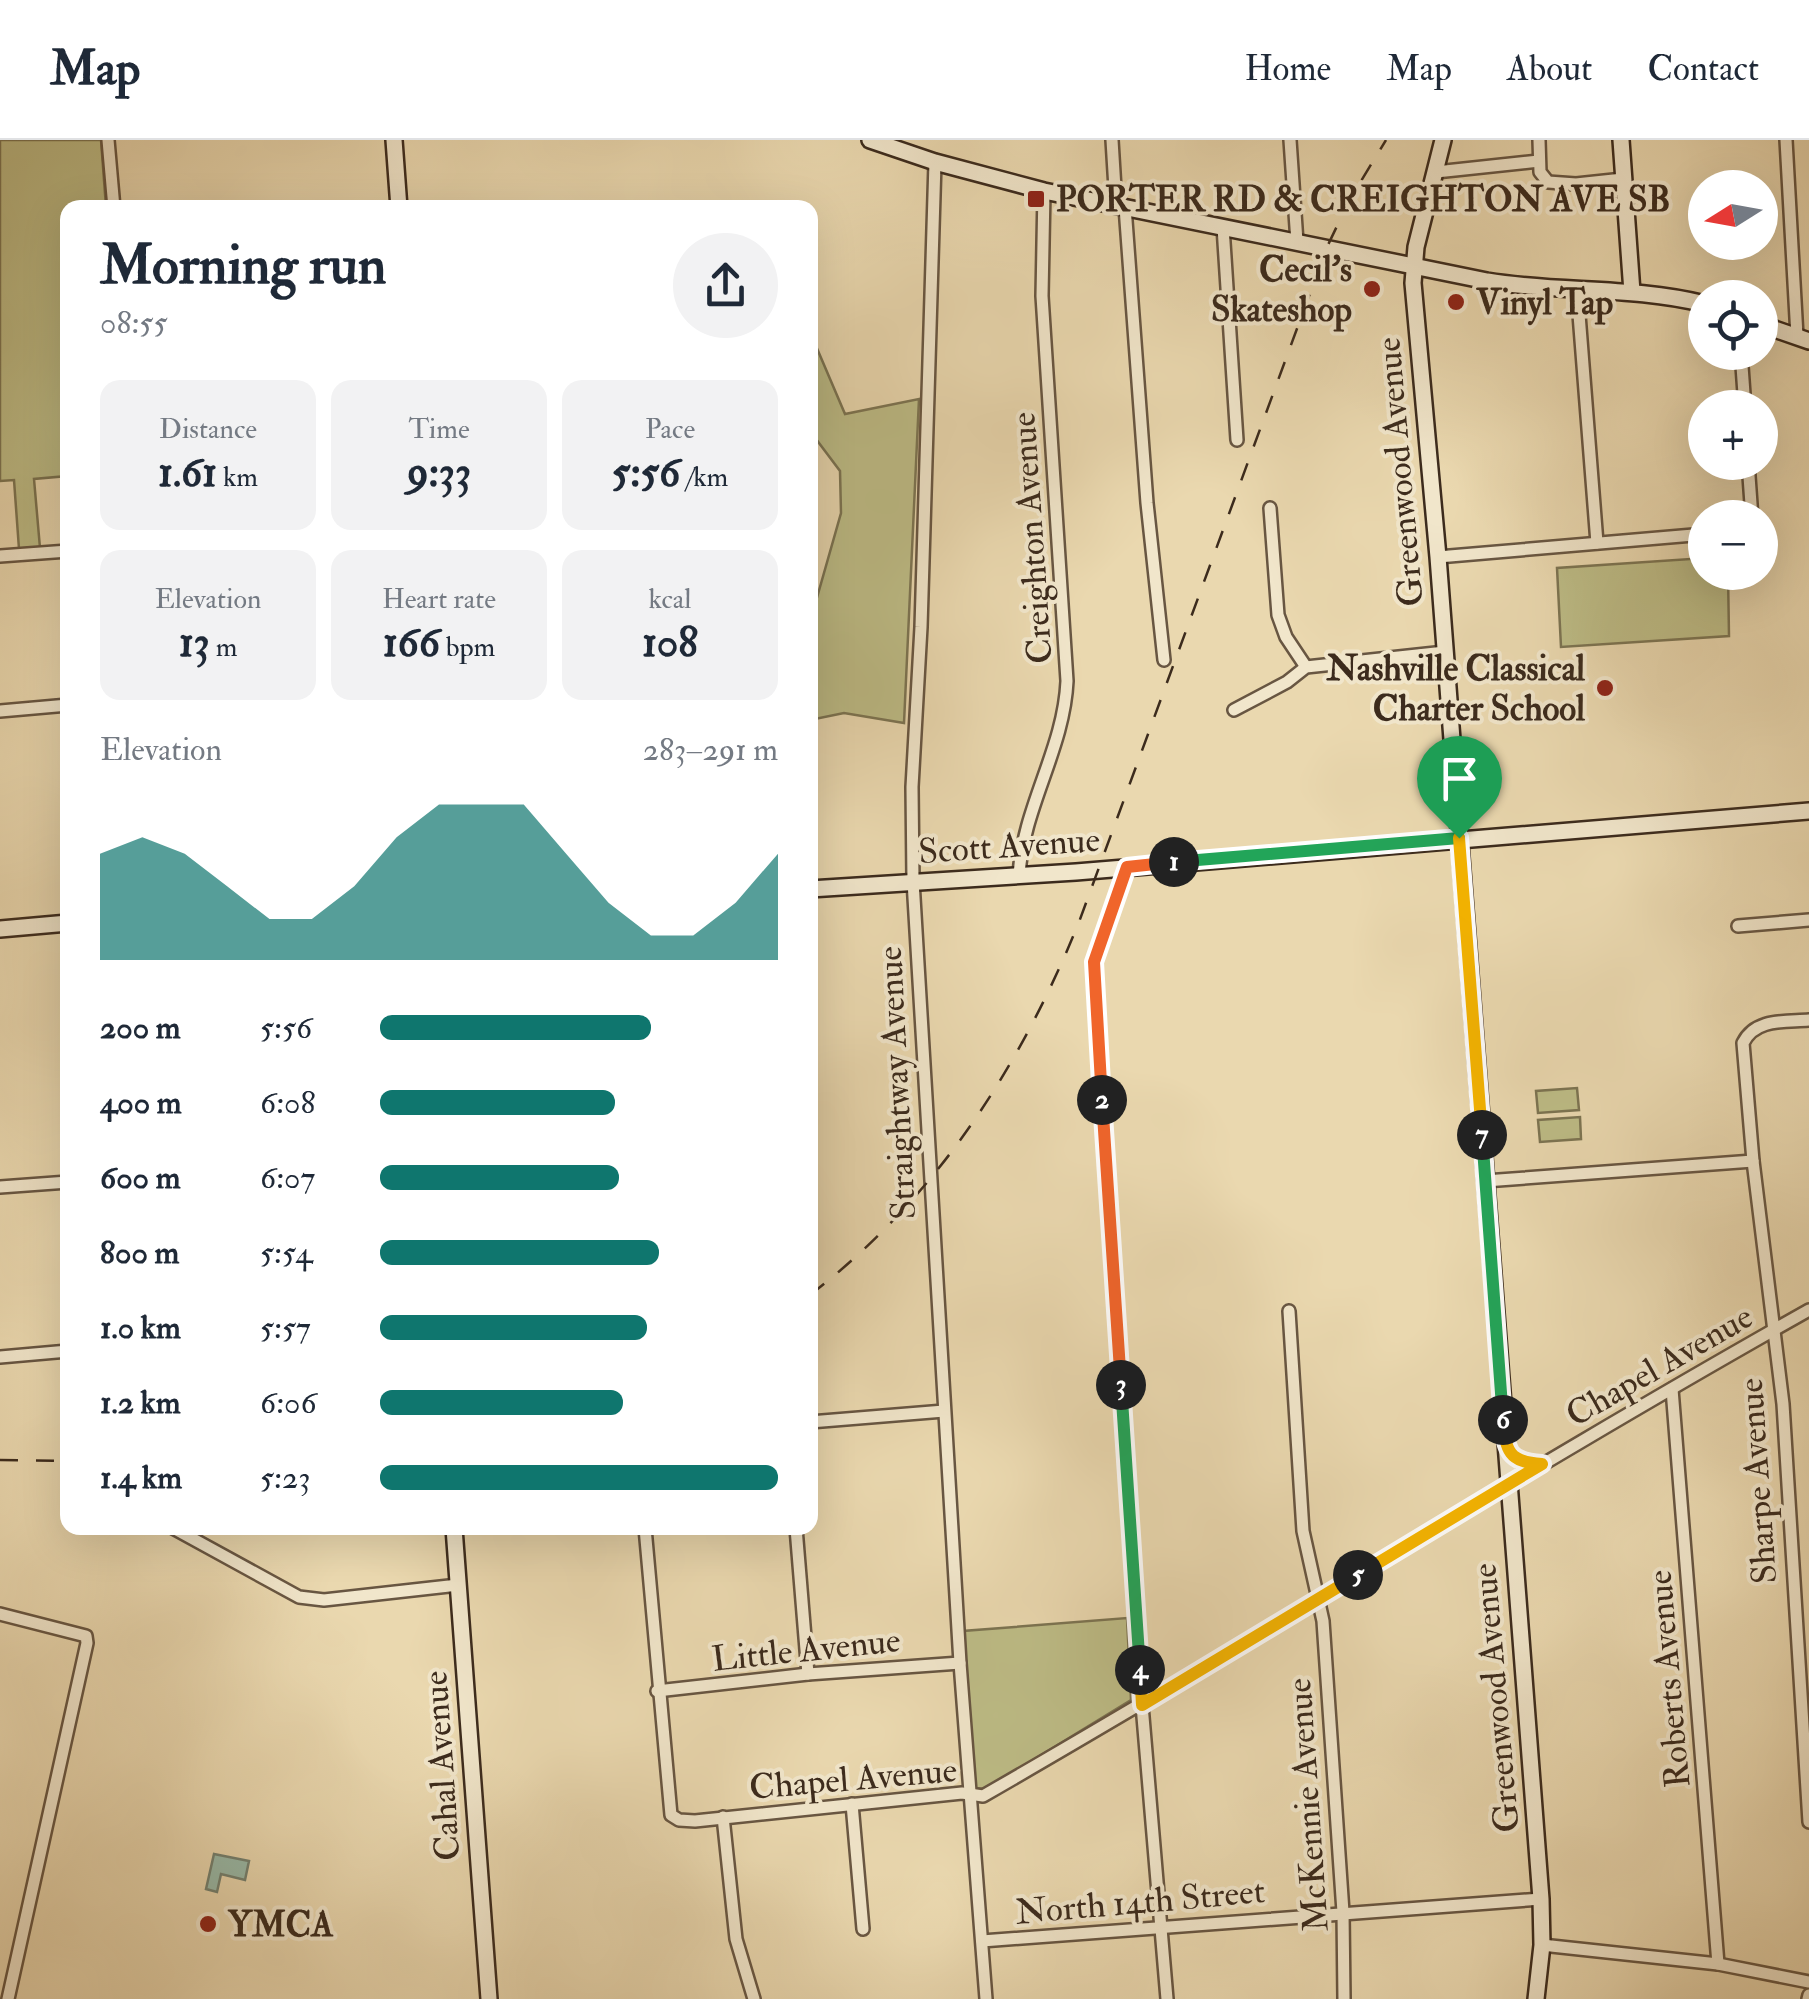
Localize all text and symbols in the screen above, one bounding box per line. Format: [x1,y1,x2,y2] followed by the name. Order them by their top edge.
[50,39,140,99] text: Map
[1244,47,1331,91] text: Home
[1386,47,1452,91] text: Map
[1507,47,1592,91] text: About
[1647,47,1759,91] text: Contact
[1688,170,1778,260] north arrow
[1688,170,1778,590] map controls
[1056,178,1670,222] place label: PORTER RD & CREIGHTON AVE SB
[1025,188,1047,210] marker: PORTER RD & CREIGHTON AVE SB
[100,231,386,300] text: Morning run
[673,233,778,338] button: share
[1211,248,1352,332] place label: Cecil's Skateshop
[1361,278,1383,300] marker: Cecil's Skateshop
[1688,280,1778,370] button: locate
[1475,281,1614,326] place label: Vinyl Tap
[1445,291,1467,313] marker: Vinyl Tap
[100,303,167,343] text: 08:55
[1366,335,1434,608] street label: Greenwood Avenue
[1688,390,1778,480] button: +
[1001,411,1063,665] street label: Creighton Avenue
[159,412,257,447] text: Distance
[408,412,470,447] text: Time
[645,412,695,447] text: Pace
[158,447,217,499] text: 1.61
[407,447,471,499] text: 9:33
[612,447,680,499] text: 5:56
[217,460,258,495] text: km
[680,460,728,495] text: /km
[1688,500,1778,590] button: −
[155,582,261,617] text: Elevation
[382,582,496,617] text: Heart rate
[649,582,691,617] text: kcal
[179,617,210,669] text: 13
[383,617,440,669] text: 166
[642,617,698,669] text: 108
[210,630,237,665] text: m
[440,630,495,665] text: bpm
[1326,647,1586,731] place label: Nashville Classical Charter School
[1594,677,1616,699] marker: Nashville Classical Charter School
[100,730,222,770] text: Elevation
[643,730,778,770] text: 283–291 m
[1417,736,1502,839] pin
[1432,751,1487,806] icon: arrive
[917,818,1101,874] street label: Scott Avenue
[1149,837,1199,887] pin: 1
[1169,844,1179,879] text: 1
[868,945,926,1221] street label: Straightway Avenue
[100,1008,181,1048] text: 200 m
[260,1008,312,1048] text: 5:56
[1077,1075,1127,1125] pin: 2
[1095,1082,1109,1117] text: 2
[100,1083,182,1123] text: 400 m
[260,1083,315,1123] text: 6:08
[1457,1110,1507,1160] pin: 7
[1476,1117,1488,1152] text: 7
[100,1158,181,1198] text: 600 m
[260,1158,315,1198] text: 6:07
[100,1233,179,1273] text: 800 m
[260,1233,312,1273] text: 5:54
[1558,1295,1761,1437] street label: Chapel Avenue
[100,1308,181,1348] text: 1.0 km
[260,1308,311,1348] text: 5:57
[1096,1360,1146,1410] pin: 3
[1116,1367,1126,1402] text: 3
[1729,1377,1787,1585] street label: Sharpe Avenue
[100,1383,181,1423] text: 1.2 km
[260,1383,317,1423] text: 6:06
[1478,1395,1528,1445] pin: 6
[1496,1402,1510,1437] text: 6
[100,1458,182,1498] text: 1.4 km
[260,1458,310,1498] text: 5:23
[1333,1550,1383,1600] pin: 5
[1352,1557,1364,1592] text: 5
[1462,1561,1530,1834] street label: Greenwood Avenue
[1638,1568,1700,1790] street label: Roberts Avenue
[710,1618,903,1682] street label: Little Avenue
[1115,1645,1165,1695] pin: 4
[1132,1652,1148,1687] text: 4
[413,1669,471,1862] street label: Cahal Avenue
[1277,1677,1339,1933] street label: McKennie Avenue
[747,1748,959,1810] street label: Chapel Avenue
[1014,1869,1267,1935] street label: North 14th Street
[227,1903,334,1947] place label: YMCA
[197,1913,219,1935] marker: YMCA

